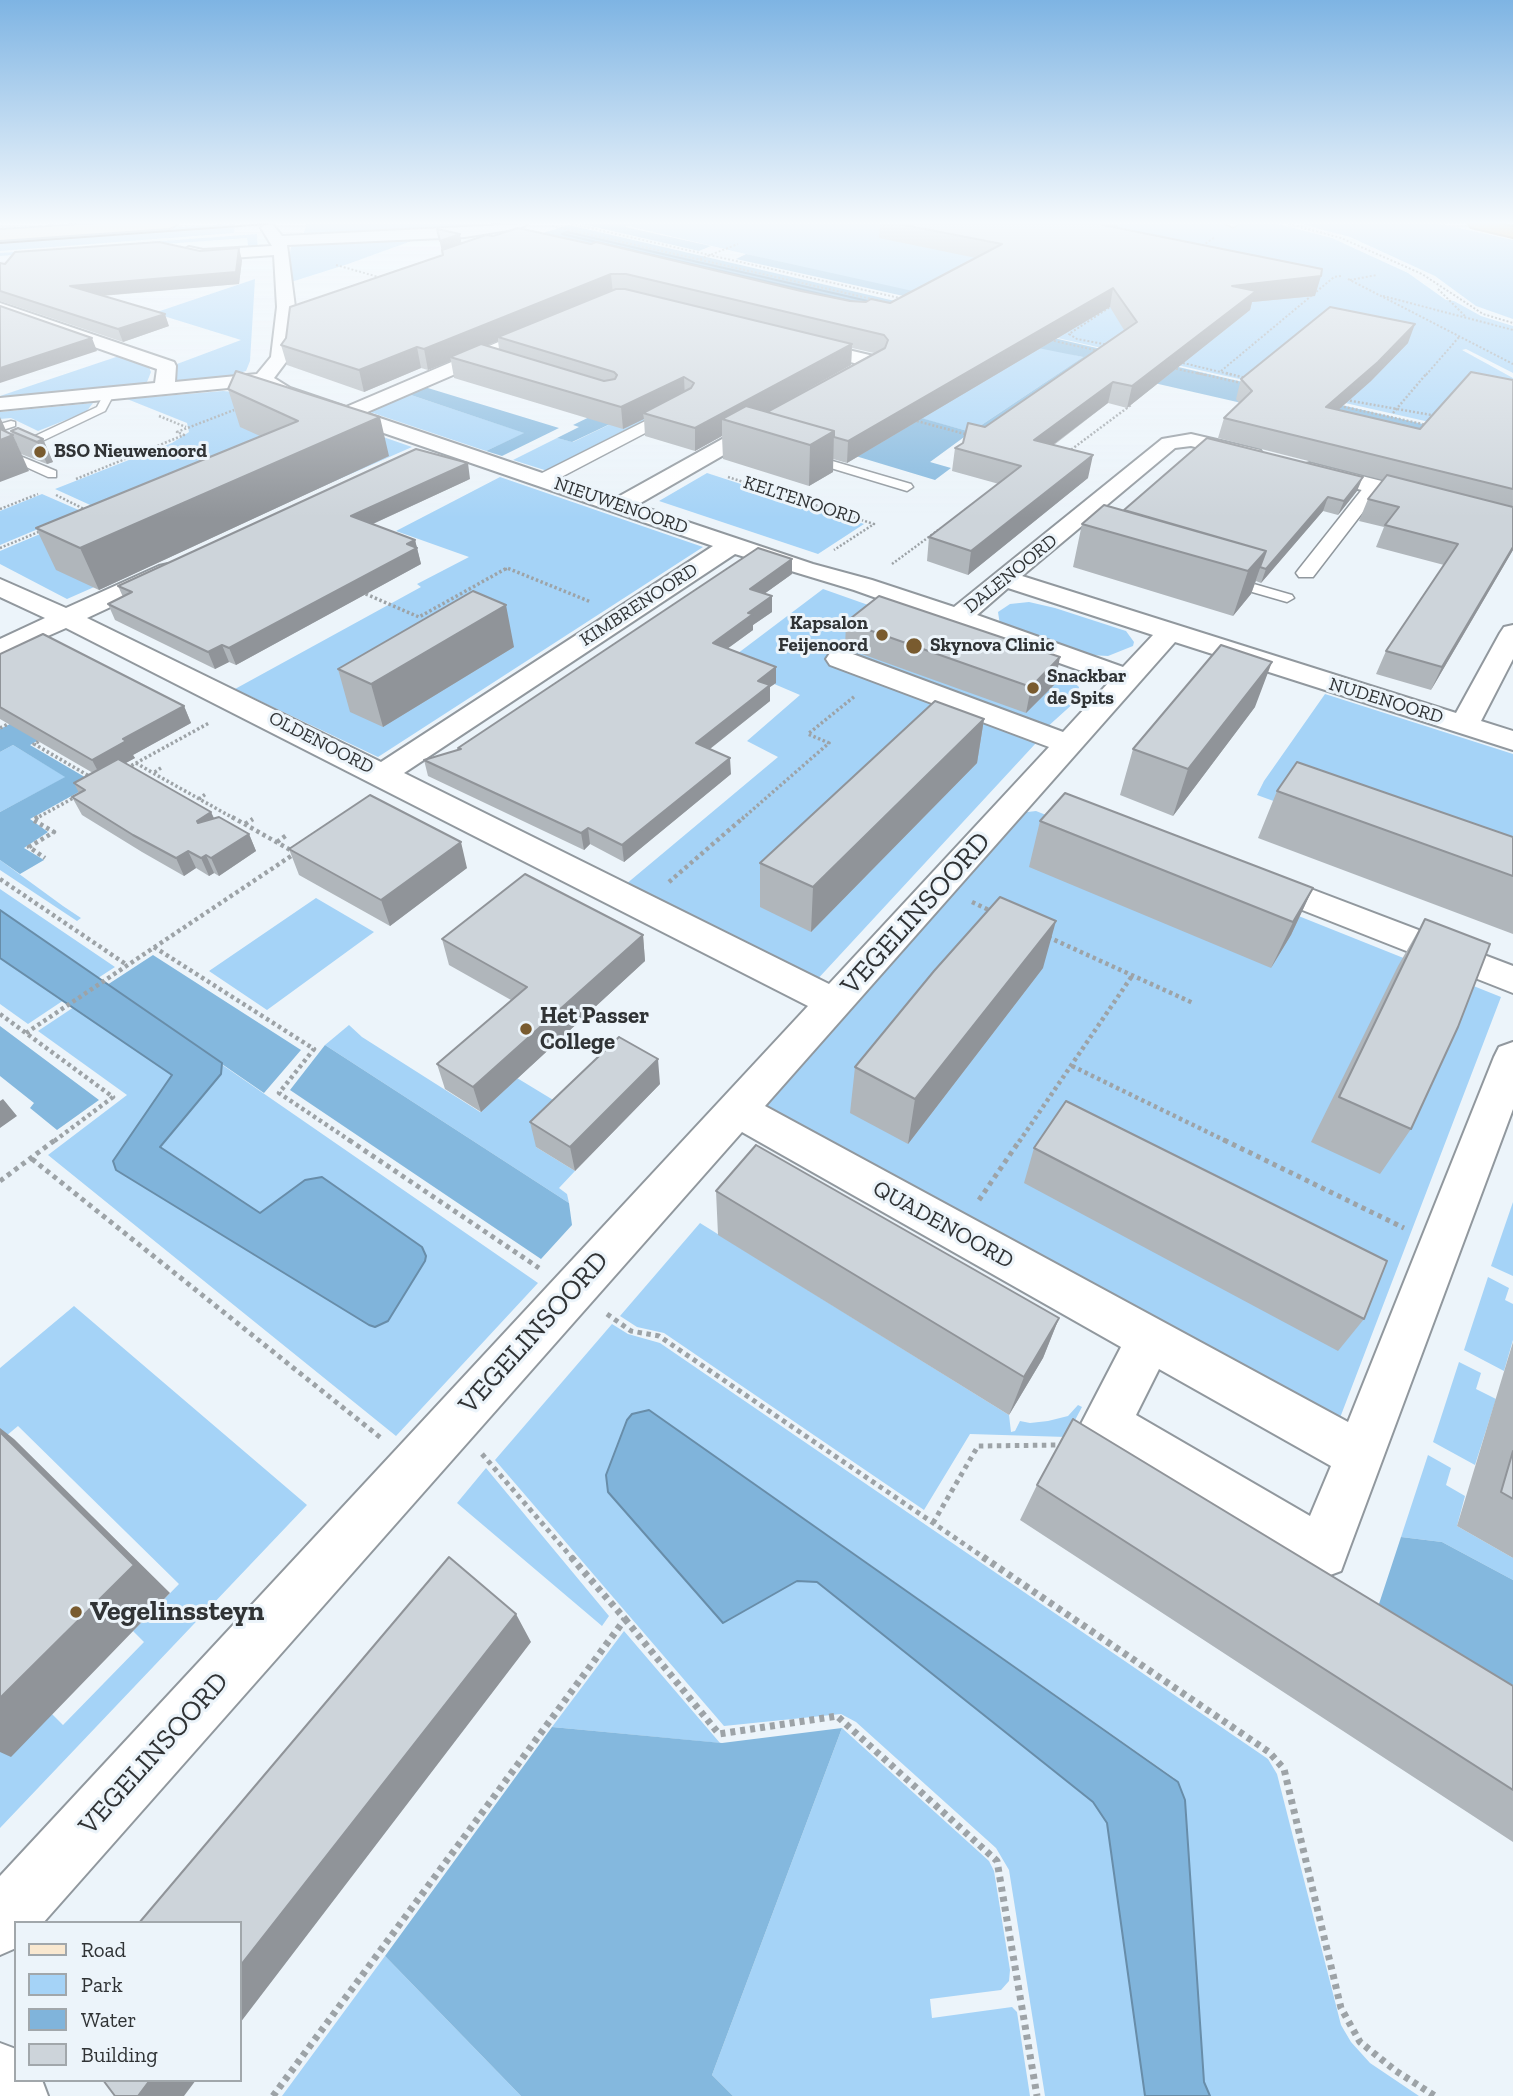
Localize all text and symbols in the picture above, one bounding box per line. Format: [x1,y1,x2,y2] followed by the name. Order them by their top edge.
[54,441,207,463] place label: BSO Nieuwenoord
[32,444,48,460] marker: BSO Nieuwenoord
[740,471,864,531] street label: KELTENOORD
[551,472,691,540] street label: NIEUWENOORD
[960,530,1062,618] street label: DALENOORD
[576,558,702,652] street label: KIMBRENOORD
[778,613,868,657] place label: Kapsalon Feijenoord
[874,627,890,643] marker: Kapsalon Feijenoord
[930,635,1054,657] place label: Skynova Clinic
[904,636,924,656] marker: Skynova Clinic
[1047,666,1126,710] place label: Snackbar de Spits
[1326,673,1446,729] street label: NUDENOORD
[1025,680,1041,696] marker: Snackbar de Spits
[265,707,377,779] street label: OLDENOORD
[834,826,998,1002] street label: VEGELINSOORD
[540,1002,649,1056] place label: Het Passer College
[518,1021,534,1037] marker: Het Passer College
[868,1175,1018,1275] street label: QUADENOORD
[452,1245,616,1421] street label: VEGELINSOORD
[90,1595,264,1629] place label: Vegelinssteyn
[68,1604,84,1620] marker: Vegelinssteyn
[72,1666,236,1842] street label: VEGELINSOORD
[14,1921,242,2082] legend
[81,1937,126,1962] text: Road
[81,1972,123,1997] text: Park
[81,2007,136,2032] text: Water
[81,2042,158,2067] text: Building

